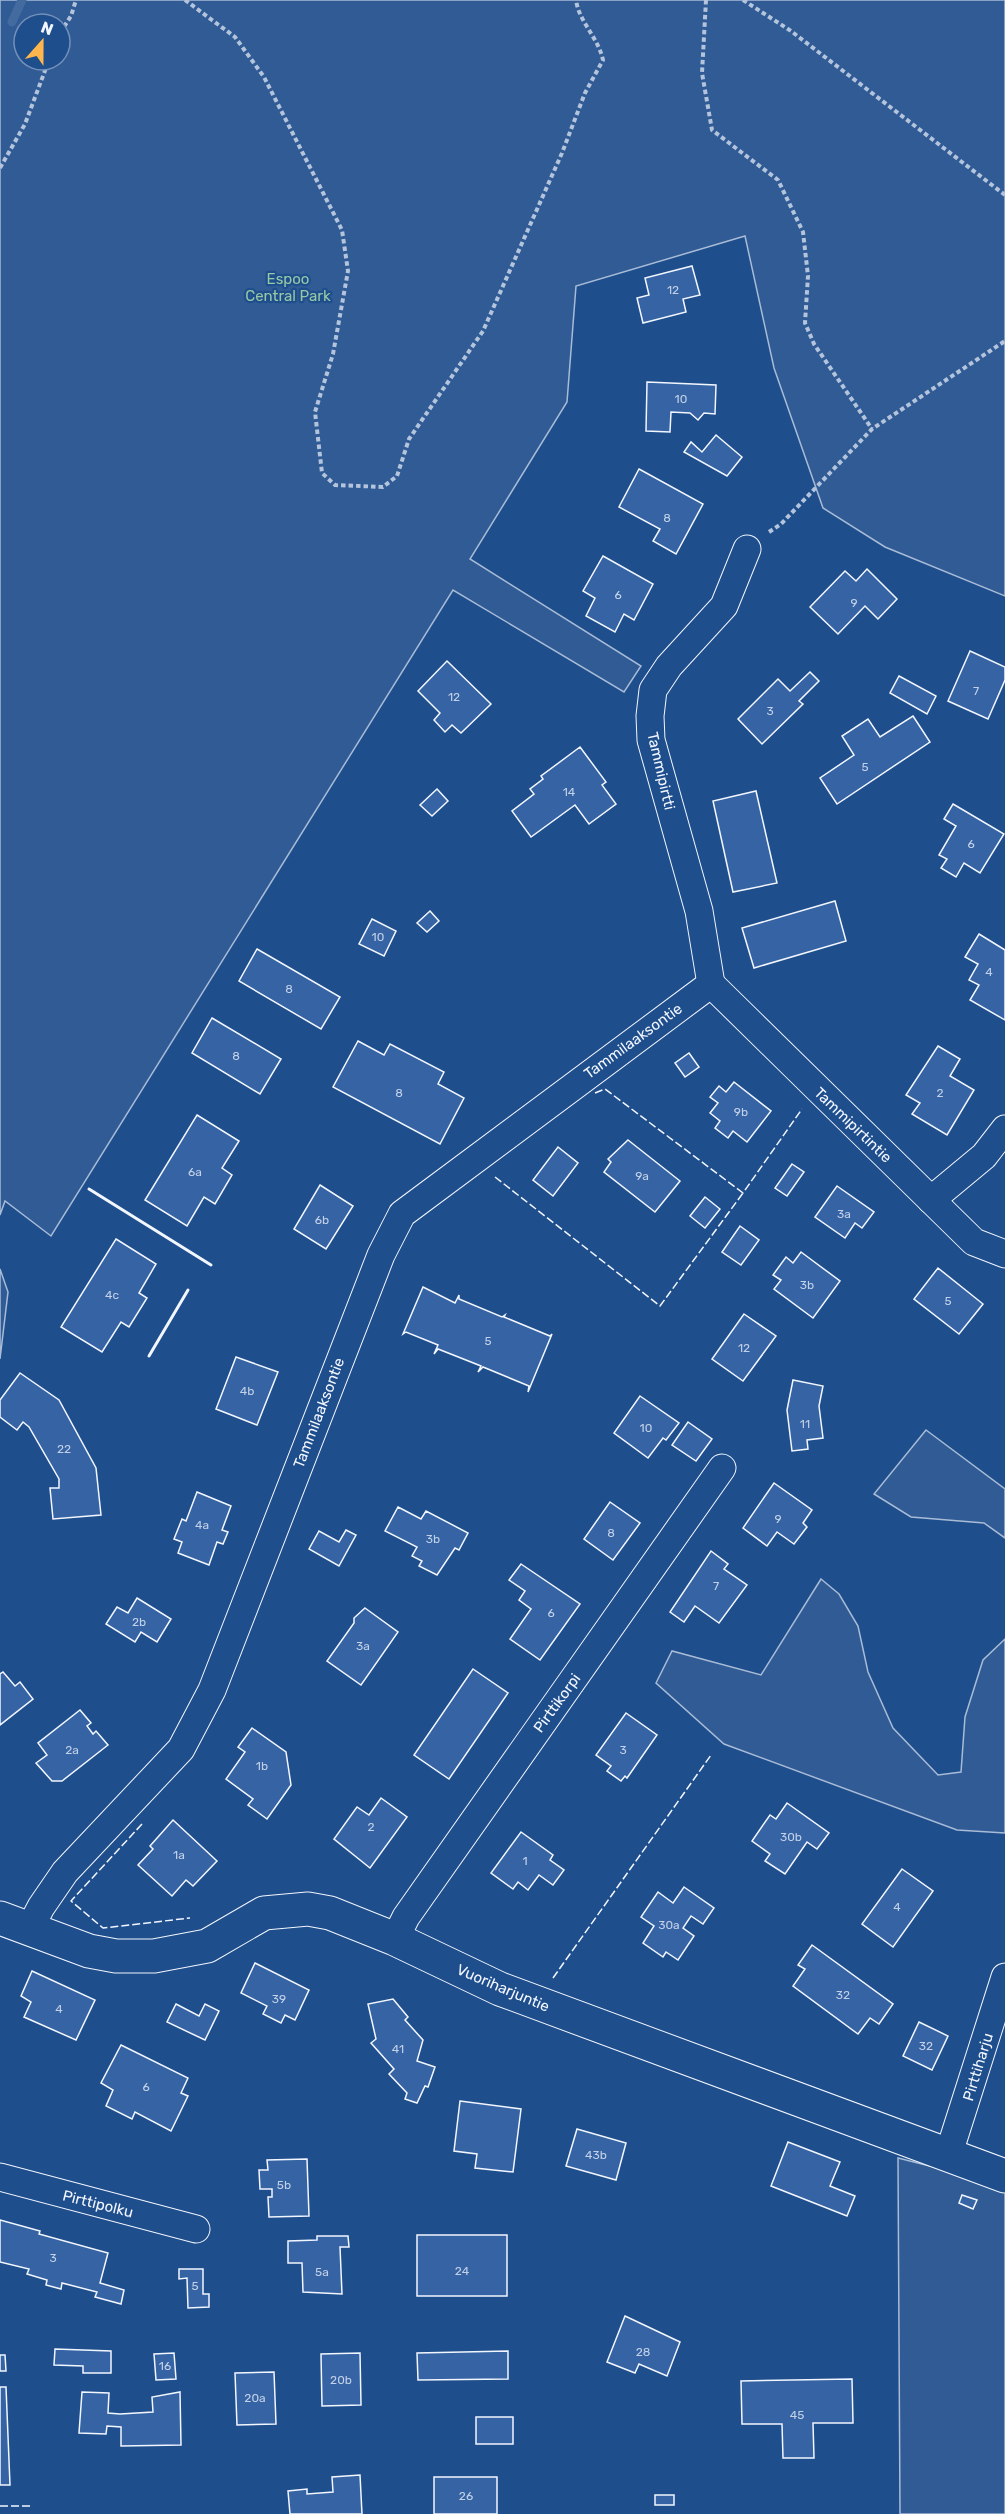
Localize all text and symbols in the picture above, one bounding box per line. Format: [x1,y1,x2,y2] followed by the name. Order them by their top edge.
[12,12,72,72] north arrow
[38,18,56,39] text: N
[245,270,331,305] park label: Espoo Central Park
[667,283,679,297] house number: 12
[675,392,687,406] house number: 10
[663,511,671,525] house number: 8
[614,588,622,602] house number: 6
[850,596,858,610] house number: 9
[973,684,979,698] house number: 7
[448,690,460,704] house number: 12
[766,704,774,718] house number: 3
[643,730,679,812] street label: Tammipirtti
[861,760,869,774] house number: 5
[563,785,576,799] house number: 14
[967,837,975,851] house number: 6
[372,930,384,944] house number: 10
[985,965,993,979] house number: 4
[285,982,293,996] house number: 8
[580,999,686,1083] street label: Tammilaaksontie
[232,1049,240,1063] house number: 8
[811,1084,895,1166] street label: Tammipirtintie
[395,1086,403,1100] house number: 8
[936,1086,944,1100] house number: 2
[734,1105,748,1119] house number: 9b
[188,1165,202,1179] house number: 6a
[635,1169,649,1183] house number: 9a
[837,1207,851,1221] house number: 3a
[315,1213,329,1227] house number: 6b
[800,1278,814,1292] house number: 3b
[105,1288,119,1302] house number: 4c
[944,1294,952,1308] house number: 5
[484,1334,492,1348] house number: 5
[738,1341,750,1355] house number: 12
[290,1355,348,1471] street label: Tammilaaksontie
[240,1384,254,1398] house number: 4b
[800,1417,810,1431] house number: 11
[640,1421,652,1435] house number: 10
[57,1442,71,1456] house number: 22
[774,1512,782,1526] house number: 9
[195,1518,209,1532] house number: 4a
[607,1526,615,1540] house number: 8
[426,1532,440,1546] house number: 3b
[713,1579,719,1593] house number: 7
[547,1606,555,1620] house number: 6
[132,1615,146,1629] house number: 2b
[356,1639,370,1653] house number: 3a
[530,1670,584,1736] street label: Pirttikorpi
[65,1743,79,1757] house number: 2a
[619,1743,627,1757] house number: 3
[256,1759,268,1773] house number: 1b
[367,1820,375,1834] house number: 2
[780,1830,802,1844] house number: 30b
[173,1848,185,1862] house number: 1a
[522,1854,528,1868] house number: 1
[893,1900,901,1914] house number: 4
[658,1918,680,1932] house number: 30a
[454,1960,552,2016] street label: Vuoriharjuntie
[836,1988,850,2002] house number: 32
[272,1992,286,2006] house number: 39
[55,2002,63,2016] house number: 4
[959,2031,997,2103] street label: Pirttiharju
[919,2039,933,2053] house number: 32
[392,2042,404,2056] house number: 41
[142,2080,150,2094] house number: 6
[585,2148,607,2162] house number: 43b
[277,2178,291,2192] house number: 5b
[61,2187,135,2221] street label: Pirttipolku
[49,2251,57,2265] house number: 3
[455,2264,470,2278] house number: 24
[315,2265,329,2279] house number: 5a
[191,2279,199,2293] house number: 5
[636,2345,650,2359] house number: 28
[159,2359,171,2373] house number: 16
[330,2373,352,2387] house number: 20b
[244,2391,266,2405] house number: 20a
[790,2408,804,2422] house number: 45
[459,2489,473,2503] house number: 26

